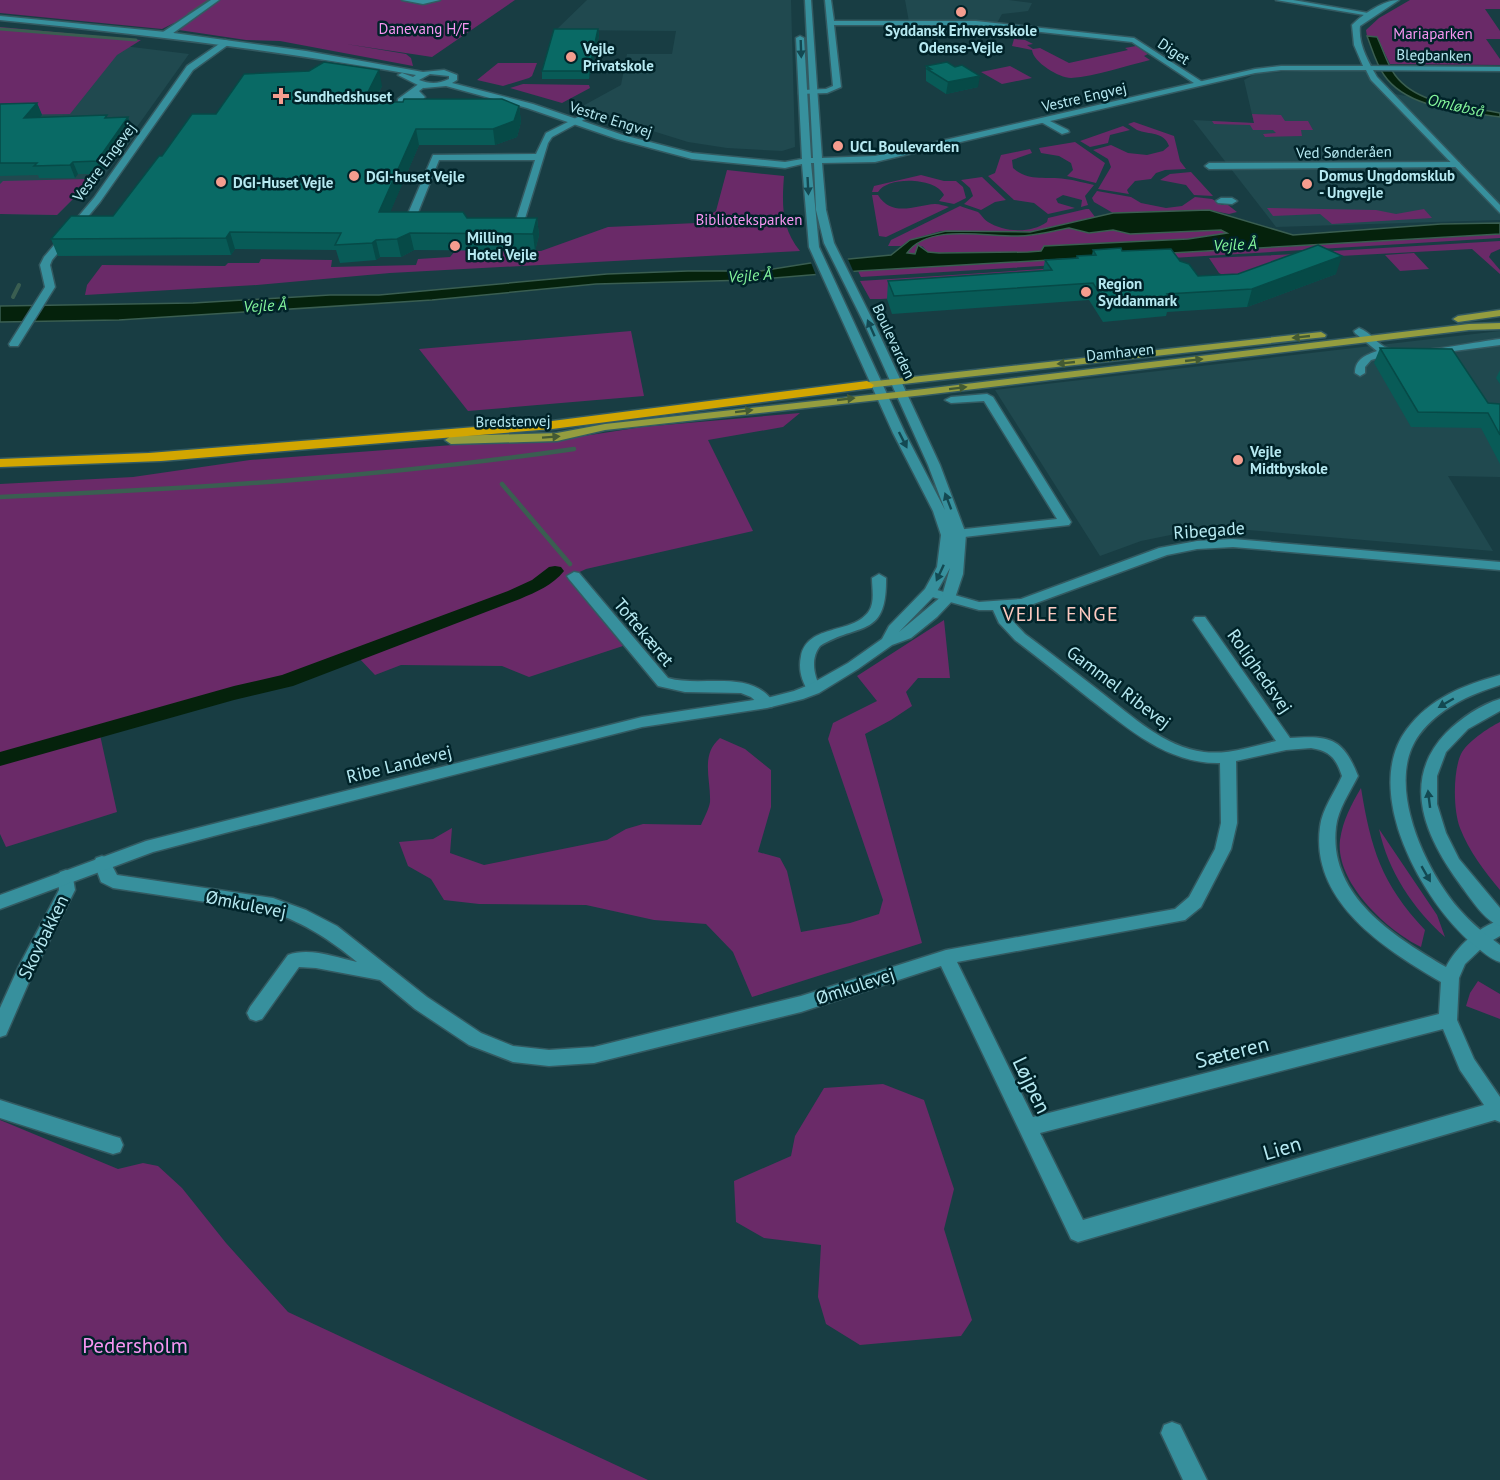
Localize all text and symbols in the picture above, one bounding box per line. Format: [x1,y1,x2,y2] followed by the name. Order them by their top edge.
[954,5,968,19] marker: Syddansk Erhvervsskole Odense-Vejle
[379,19,469,38] park label: Danevang H/F
[885,21,1037,57] place label: Syddansk Erhvervsskole Odense-Vejle
[1393,24,1473,43] park label: Mariaparken
[1154,33,1194,69] street label: Diget
[582,39,654,75] place label: Vejle Privatskole
[796,39,805,58] one-way arrow
[1396,45,1472,65] street label: Blegbanken
[564,50,578,64] marker: Vejle Privatskole
[1039,78,1128,116] street label: Vestre Engvej
[272,87,290,105] marker: Sundhedshuset
[294,87,393,106] place label: Sundhedshuset
[1426,89,1486,121] water label: Omløbså
[566,96,655,141] street label: Vestre Engvej
[68,119,140,206] street label: Vestre Engevej
[850,137,959,156] place label: UCL Boulevarden
[831,139,845,153] marker: UCL Boulevarden
[1295,142,1392,162] street label: Ved Sønderåen
[1319,166,1455,202] place label: Domus Ungdomsklub - Ungvejle
[366,167,465,186] place label: DGI-huset Vejle
[347,169,361,183] marker: DGI-huset Vejle
[233,173,334,192] place label: DGI-Huset Vejle
[214,175,228,189] marker: DGI-Huset Vejle
[803,176,812,195] one-way arrow
[1300,177,1314,191] marker: Domus Ungdomsklub - Ungvejle
[696,210,802,229] park label: Biblioteksparken
[467,228,537,264] place label: Milling Hotel Vejle
[1213,233,1258,255] water label: Vejle Å
[448,239,462,253] marker: Milling Hotel Vejle
[727,263,773,287] water label: Vejle Å
[1098,274,1178,310] place label: Region Syddanmark
[1079,285,1093,299] marker: Region Syddanmark
[243,294,288,316] water label: Vejle Å
[868,301,920,381] street label: Boulevarden
[866,319,876,337] one-way arrow
[1292,332,1311,342] one-way arrow
[1085,339,1155,365] street label: Damhaven
[1184,355,1203,365] one-way arrow
[1056,358,1075,367] one-way arrow
[949,383,968,392] one-way arrow
[836,395,855,404] one-way arrow
[734,407,753,416] one-way arrow
[475,411,551,431] street label: Bredstenvej
[898,431,907,448] one-way arrow
[541,432,560,441] one-way arrow
[1249,442,1328,478] place label: Vejle Midtbyskole
[1231,453,1245,467] marker: Vejle Midtbyskole
[943,492,953,510] one-way arrow
[1172,516,1246,544] street label: Ribegade
[935,564,944,581] one-way arrow
[609,593,679,671] street label: Toftekæret
[1002,601,1119,627] district label: VEJLE ENGE
[1222,624,1298,718] street label: Rolighedsvej
[1062,640,1176,734] street label: Gammel Ribevej
[1438,697,1454,708] one-way arrow
[344,740,454,788] street label: Ribe Landevej
[1424,790,1433,809] one-way arrow
[1421,866,1432,882] one-way arrow
[204,885,288,923] street label: Ømkulevej
[13,891,73,983] street label: Skovbakken
[813,962,897,1010] street label: Ømkulevej
[1192,1030,1272,1074] street label: Sæteren
[1007,1052,1057,1118] street label: Løjpen
[1260,1130,1304,1166] street label: Lien
[82,1332,188,1359] park label: Pedersholm

